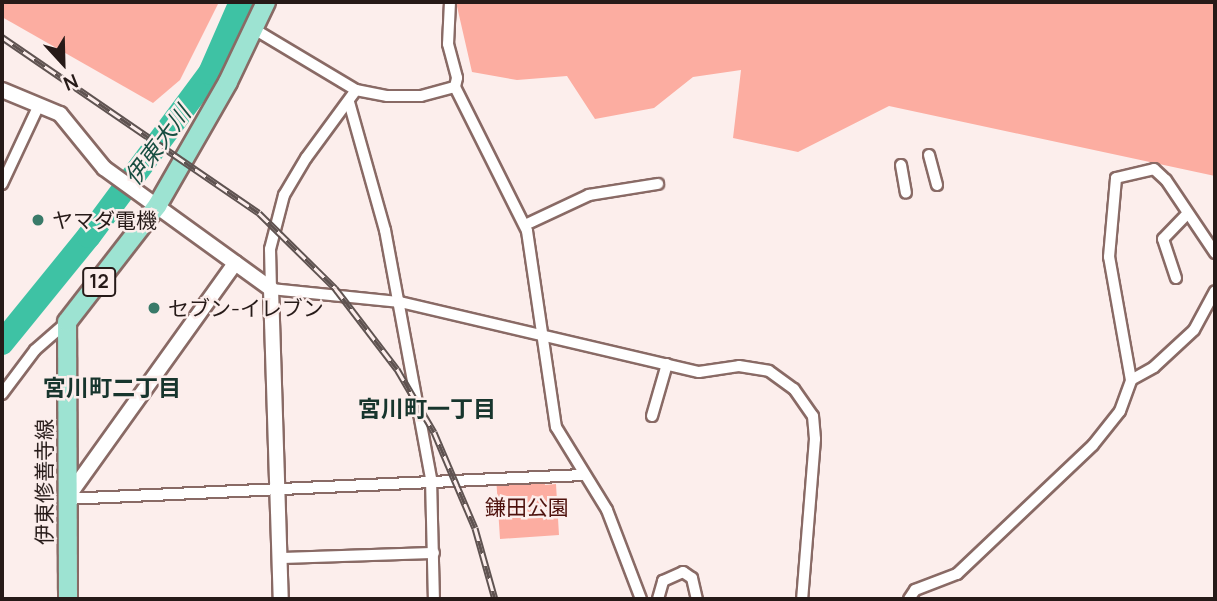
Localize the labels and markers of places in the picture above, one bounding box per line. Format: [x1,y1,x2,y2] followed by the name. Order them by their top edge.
[52,207,157,233] place label: ヤマダ電機
[30,212,46,228] marker: ヤマダ電機
[168,295,324,321] place label: セブン-イレブン
[146,300,162,316] marker: セブン-イレブン

